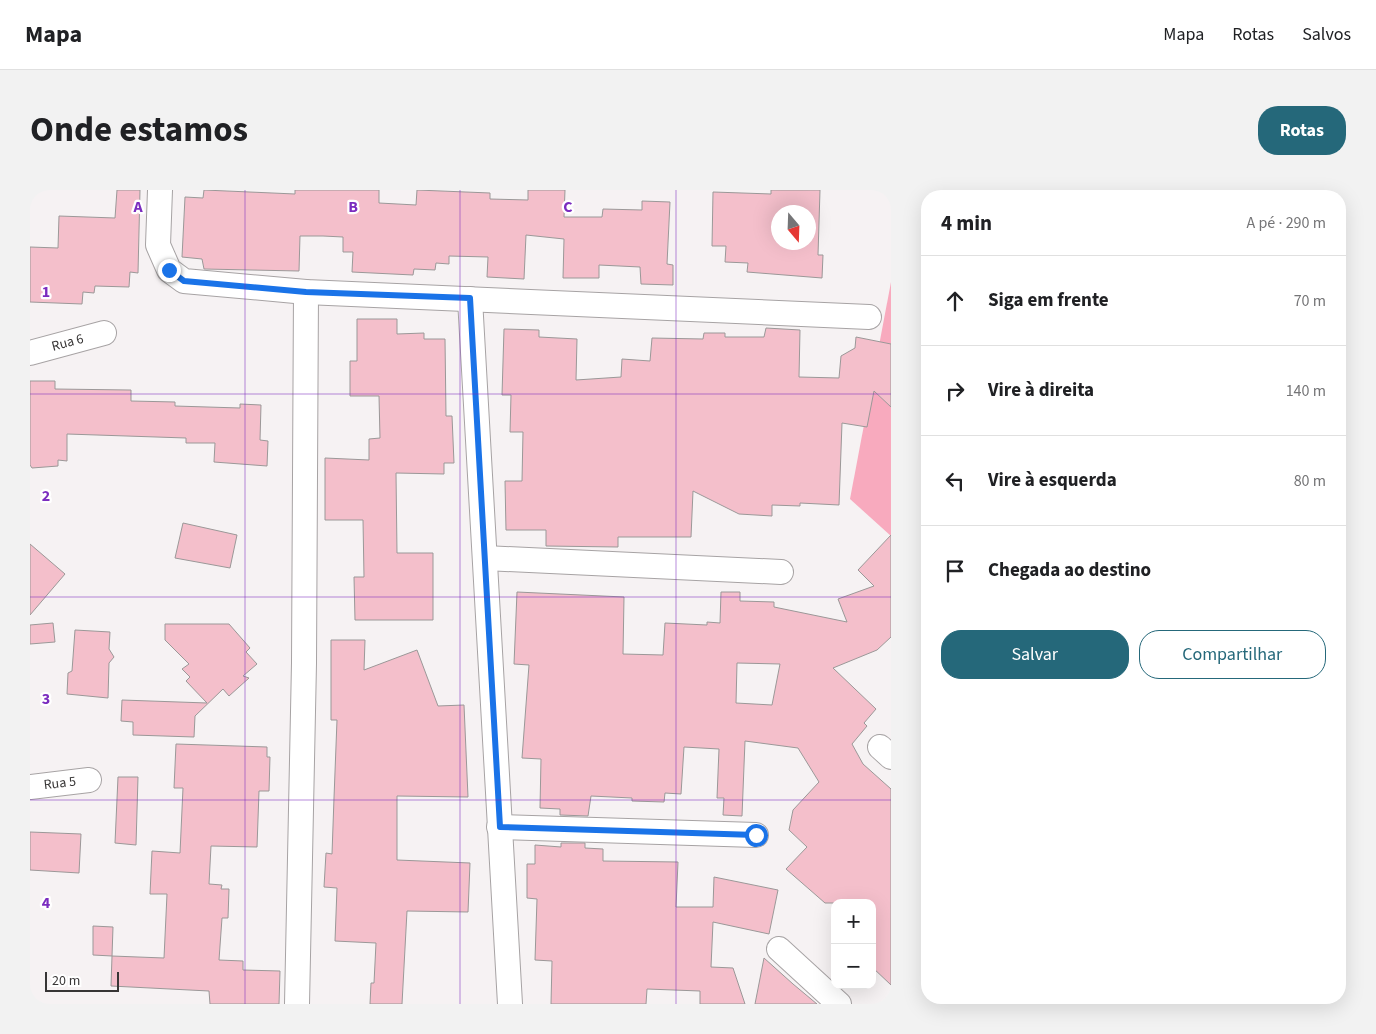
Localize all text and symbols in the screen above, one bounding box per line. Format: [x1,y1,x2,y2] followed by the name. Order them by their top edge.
[25,17,82,52] text: Mapa
[1163,22,1204,47] text: Mapa
[1232,22,1274,47] text: Rotas
[1302,22,1351,47] text: Salvos
[30,105,248,155] text: Onde estamos
[1258,106,1346,155] button: Rotas
[132,196,143,218] text: A
[348,196,358,218] text: B
[563,196,573,218] text: C
[771,205,816,250] north arrow
[941,208,992,238] text: 4 min
[1247,212,1326,234] text: A pé · 290 m
[158,259,181,282] route end
[42,281,50,303] text: 1
[941,287,969,315] icon: ahead
[988,287,1109,314] text: Siga em frente
[1294,290,1326,312] text: 70 m
[49,329,86,357] street label: Rua 6
[941,377,969,405] icon: right
[988,377,1094,404] text: Vire à direita
[1286,380,1326,402] text: 140 m
[941,467,969,495] icon: left
[988,467,1117,494] text: Vire à esquerda
[1294,470,1326,492] text: 80 m
[42,485,50,507] text: 2
[941,557,969,585] icon: arrive
[988,557,1151,584] text: Chegada ao destino
[941,630,1129,679] button: Salvar
[1139,630,1326,679] button: Compartilhar
[42,688,50,710] text: 3
[43,772,77,795] street label: Rua 5
[745,824,768,847] route start
[42,892,51,914] text: 4
[831,899,876,989] map controls
[831,899,876,944] button: +
[831,944,876,989] button: −
[45,969,119,992] scale bar
[52,971,80,991] text: 20 m

